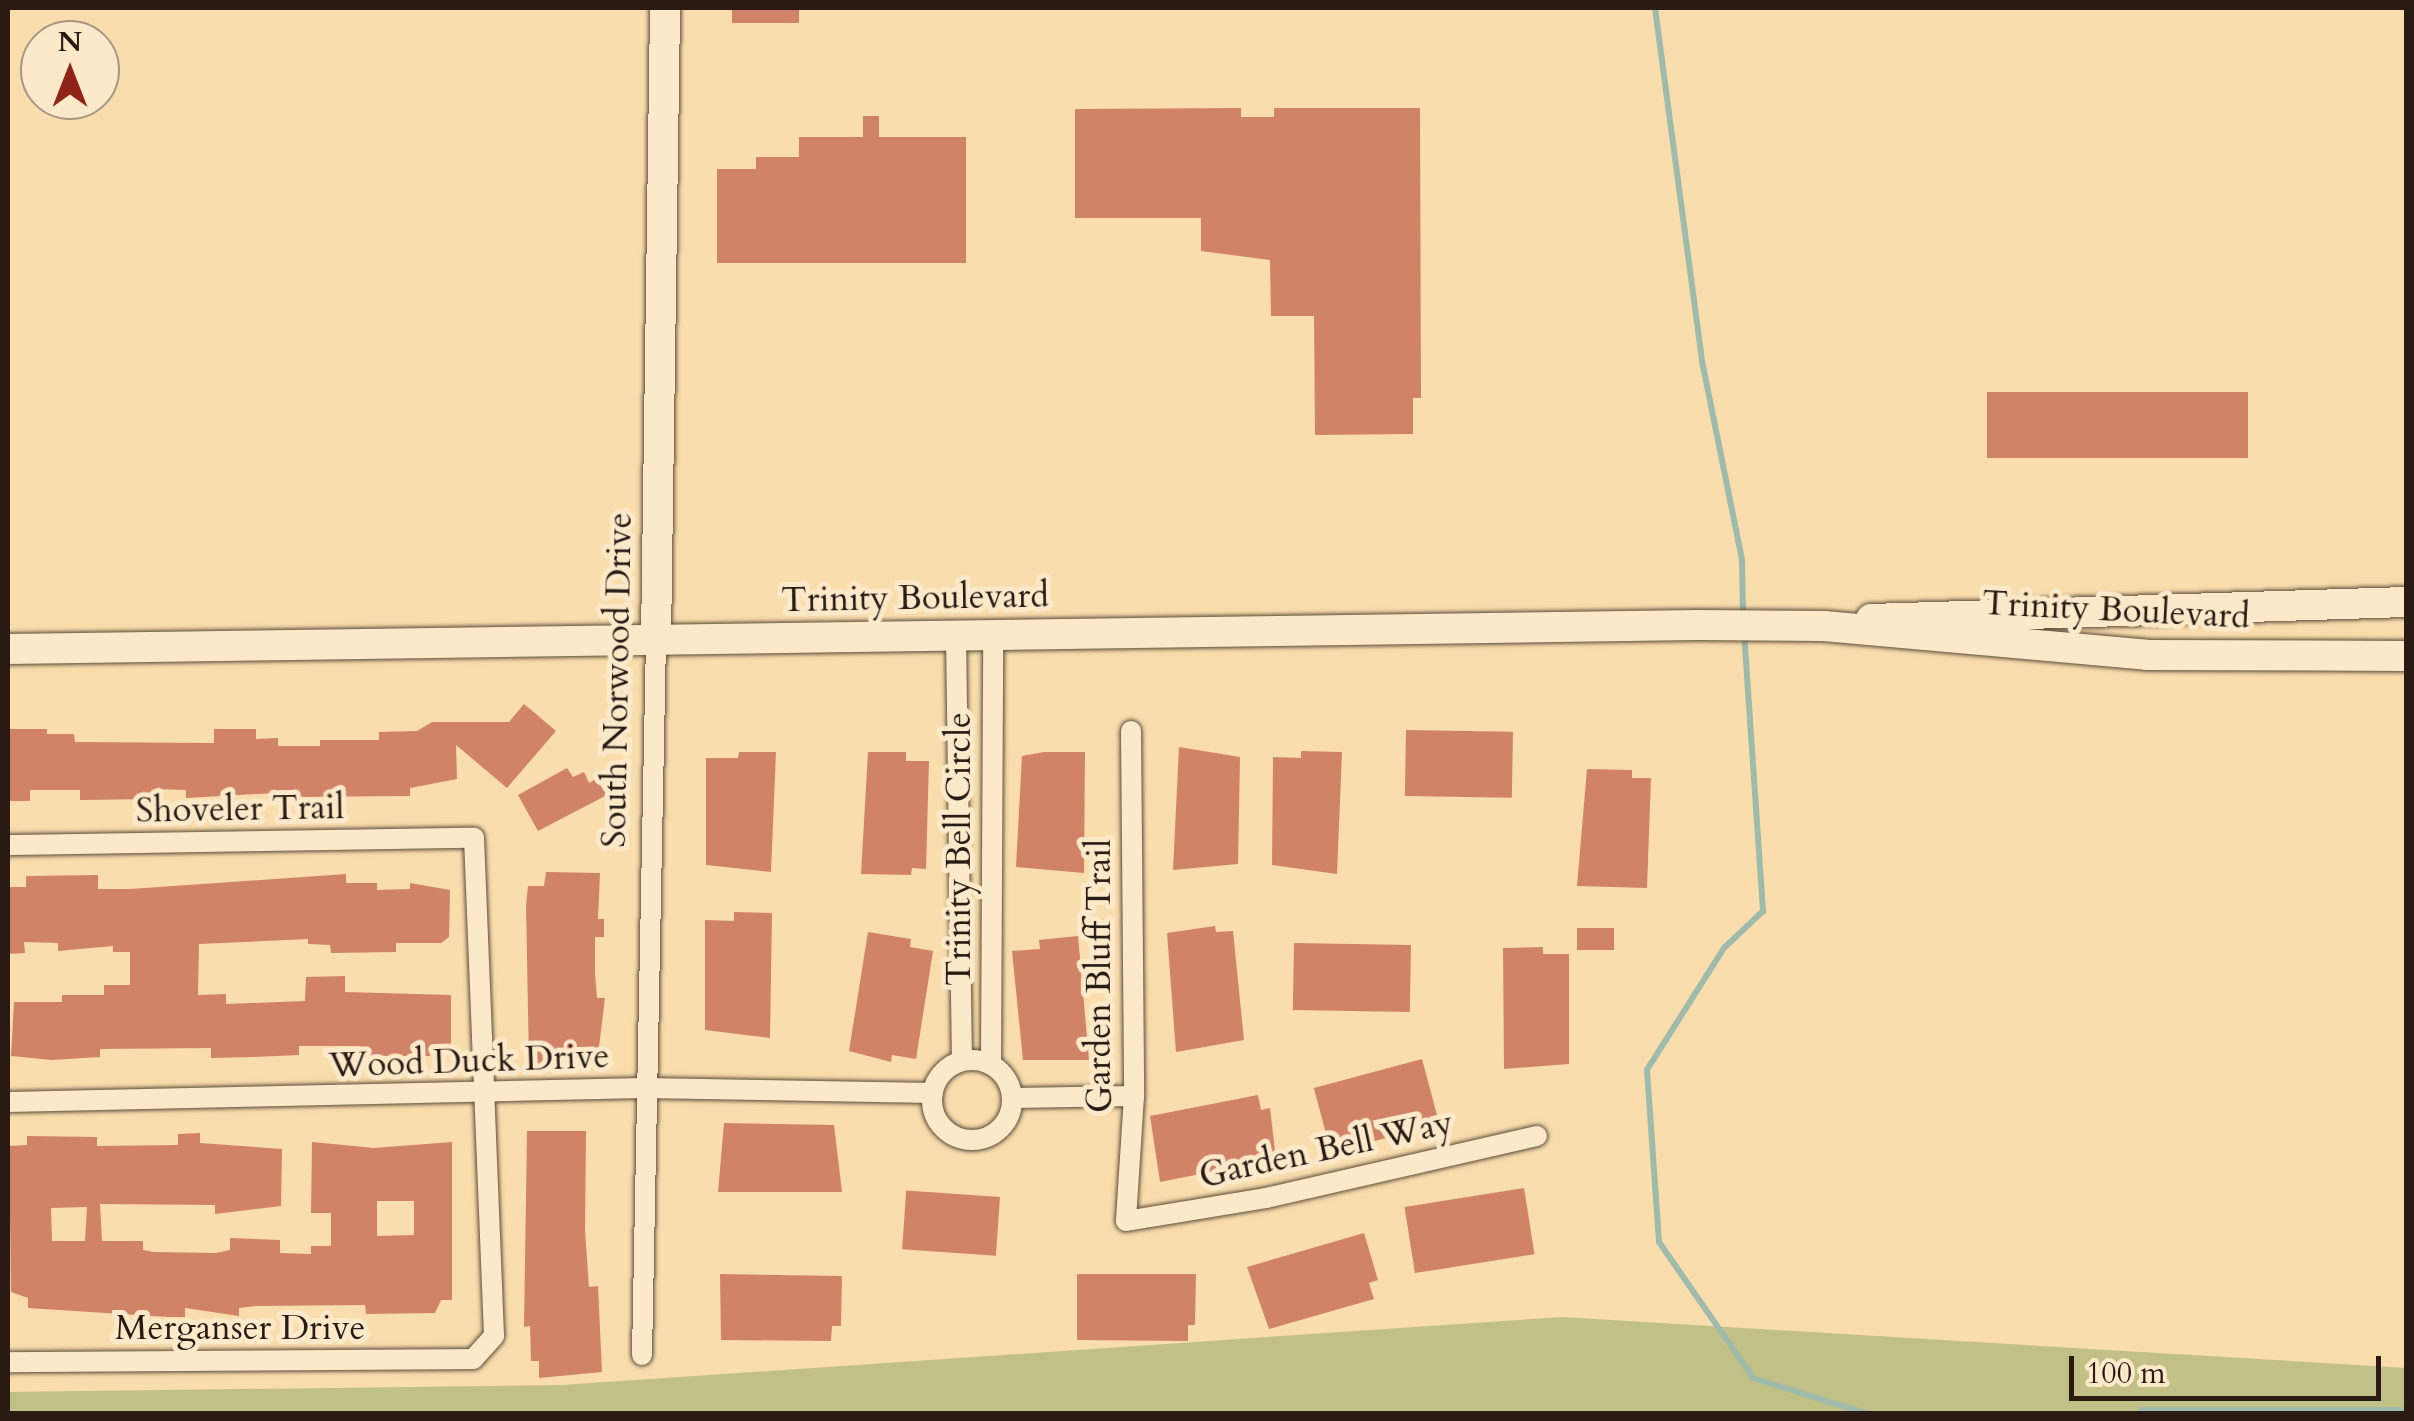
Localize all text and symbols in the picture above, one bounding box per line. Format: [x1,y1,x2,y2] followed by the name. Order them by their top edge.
[20,20,120,120] north arrow
[58,23,82,61] text: N
[593,512,641,848] street label: South Norwood Drive
[781,575,1049,621] street label: Trinity Boulevard
[1981,582,2251,638] street label: Trinity Boulevard
[938,712,980,986] street label: Trinity Bell Circle
[135,786,345,832] street label: Shoveler Trail
[1078,839,1120,1113] street label: Garden Bluff Trail
[328,1035,610,1087] street label: Wood Duck Drive
[1195,1102,1457,1196] street label: Garden Bell Way
[115,1307,365,1349] street label: Merganser Drive
[2074,1336,2386,1398] scale bar
[2086,1353,2166,1394] text: 100 m

